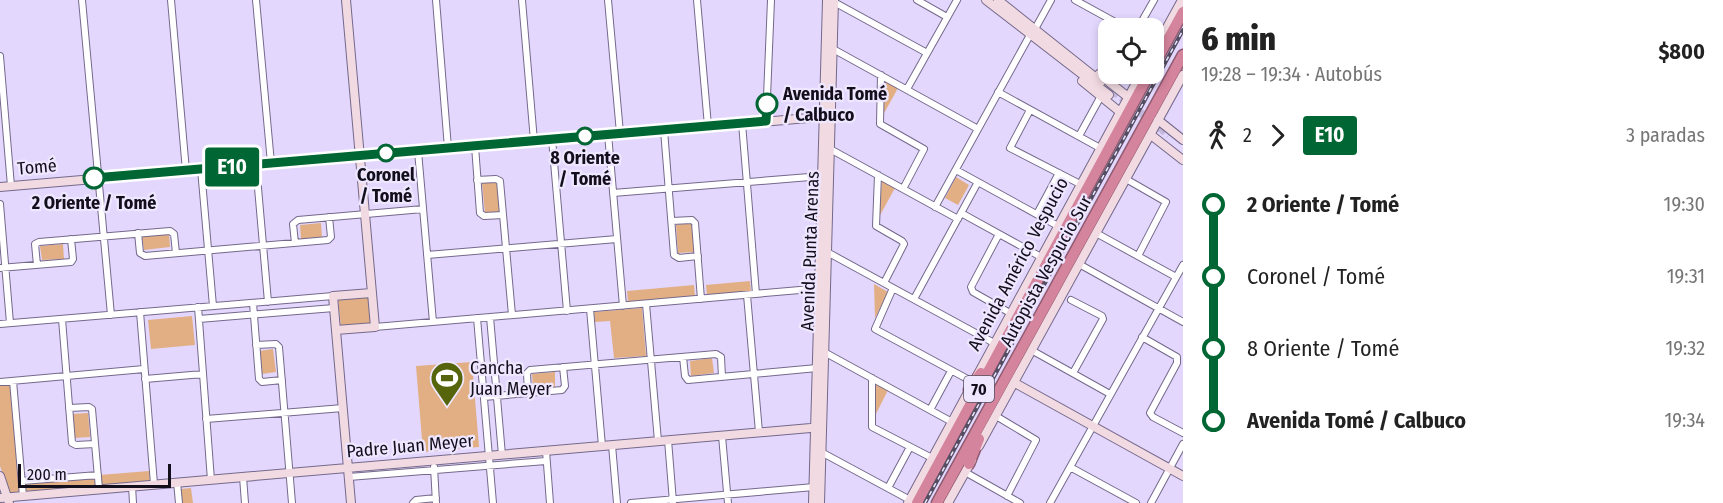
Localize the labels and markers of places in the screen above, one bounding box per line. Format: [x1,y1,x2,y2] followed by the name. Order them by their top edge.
[782,83,887,126] place label: Avenida Tomé / Calbuco
[756,93,778,115] marker: Avenida Tomé / Calbuco
[576,127,594,145] marker: 8 Oriente / Tomé
[377,144,395,162] marker: Coronel / Tomé
[550,147,620,190] place label: 8 Oriente / Tomé
[357,164,415,207] place label: Coronel / Tomé
[83,167,105,189] marker: 2 Oriente / Tomé
[31,192,156,214] place label: 2 Oriente / Tomé
[470,357,552,400] place label: Cancha Juan Meyer
[429,360,465,407] sports icon: Cancha Juan Meyer

